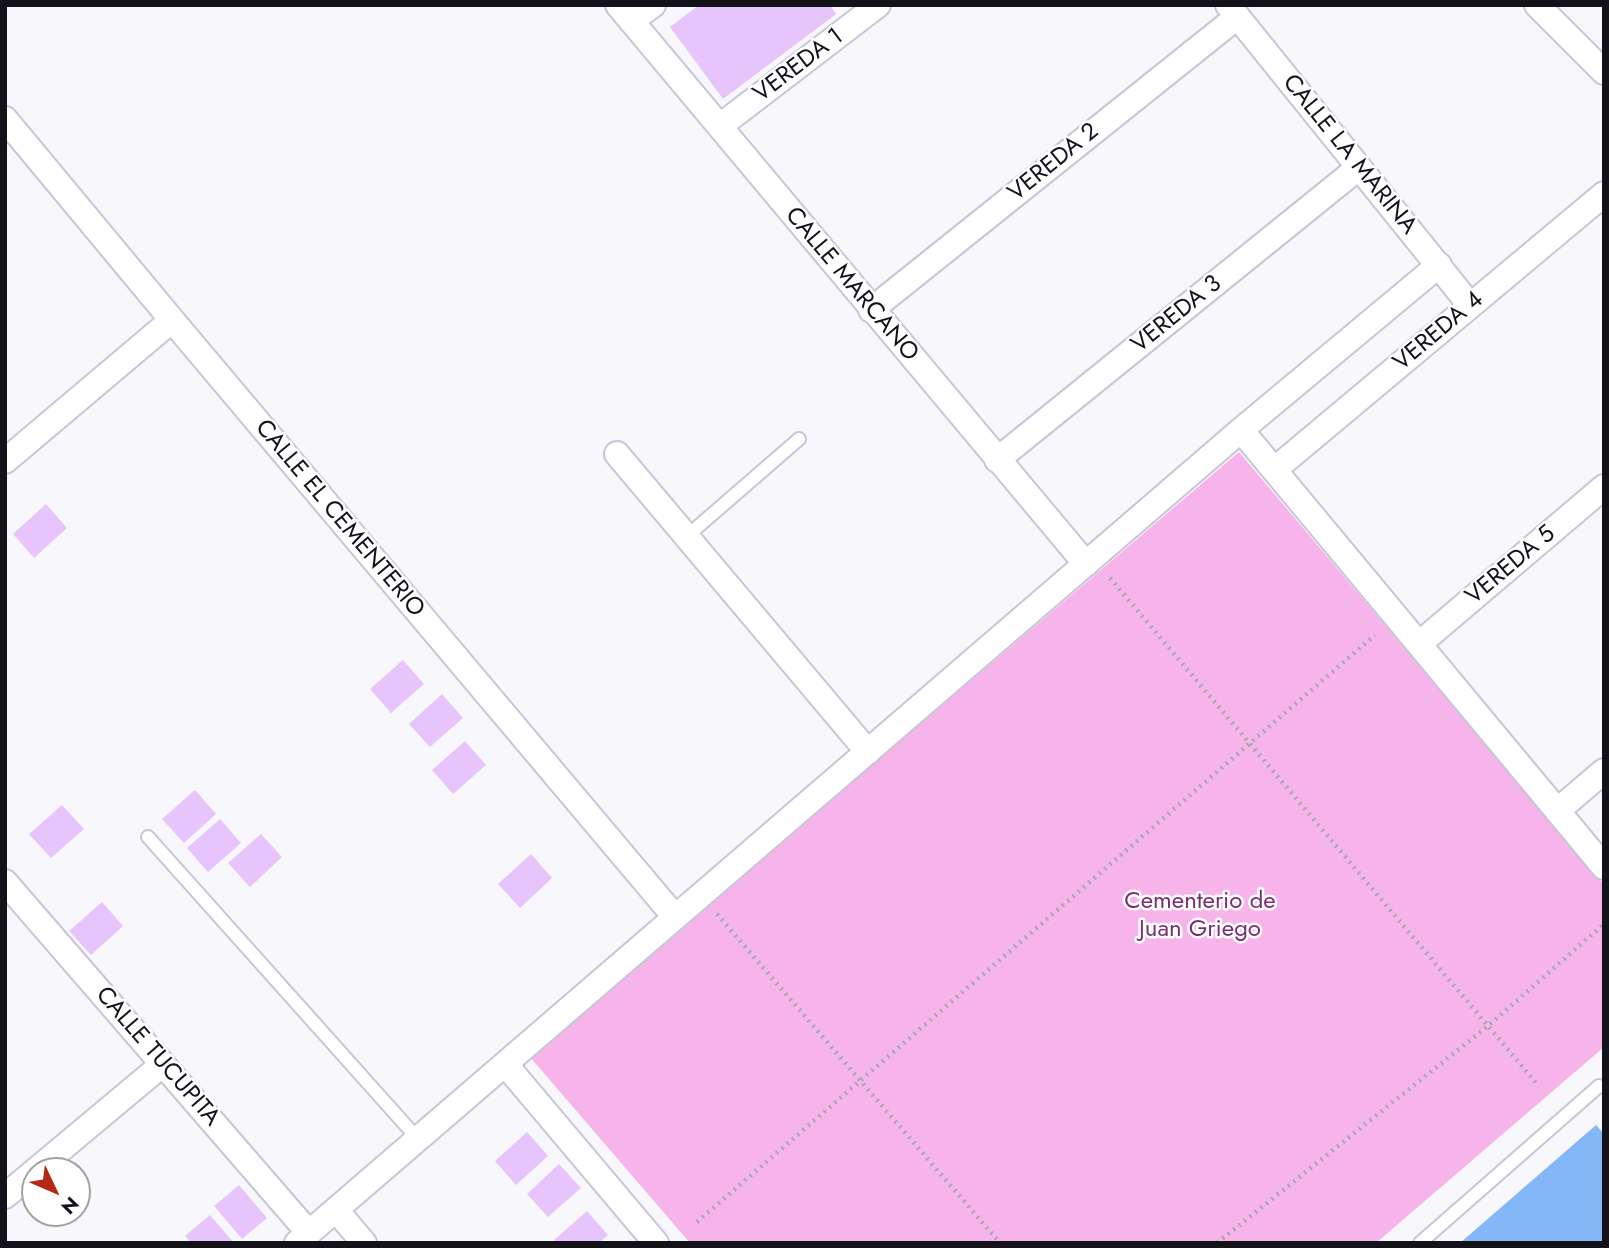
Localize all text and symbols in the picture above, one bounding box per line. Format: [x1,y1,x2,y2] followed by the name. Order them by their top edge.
[748,23,850,109] street label: VEREDA 1
[1276,69,1422,241] street label: CALLE LA MARINA
[1003,118,1105,208] street label: VEREDA 2
[778,202,924,368] street label: CALLE MARCANO
[1126,270,1228,360] street label: VEREDA 3
[1388,286,1490,378] street label: VEREDA 4
[248,415,430,623] street label: CALLE EL CEMENTERIO
[1460,520,1562,612] street label: VEREDA 5
[1124,888,1276,944] park label: Cementerio de Juan Griego
[89,981,225,1133] street label: CALLE TUCUPITA
[21,1157,91,1227] north arrow
[55,1191,85,1220] text: N

